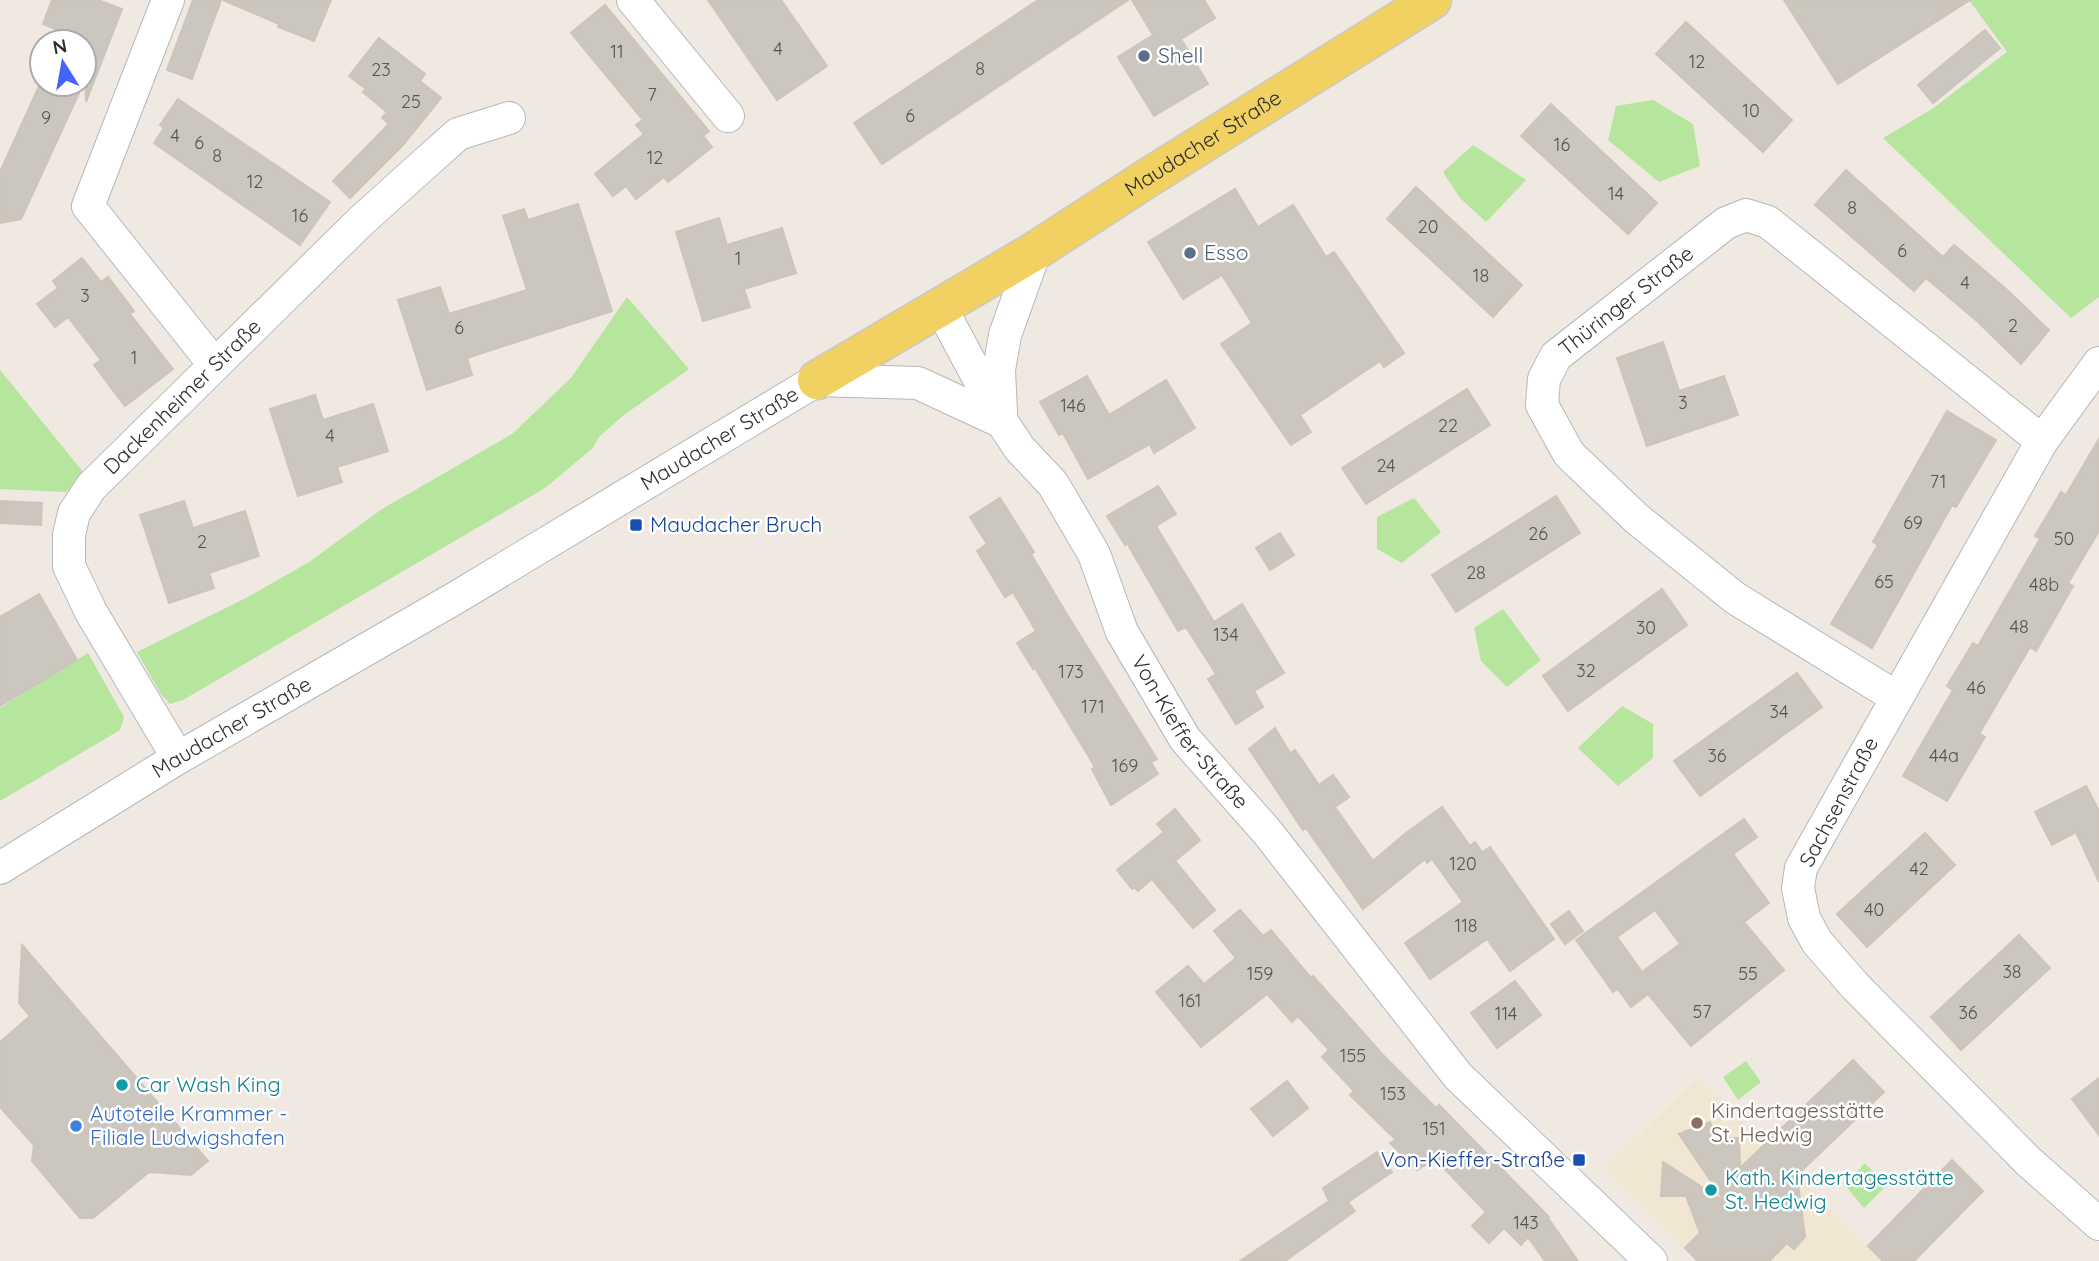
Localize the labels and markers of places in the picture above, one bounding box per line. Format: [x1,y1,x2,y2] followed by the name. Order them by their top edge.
[1158,42,1203,68] place label: Shell
[1136,48,1152,64] marker: Shell
[1204,239,1248,265] place label: Esso
[1182,245,1198,261] marker: Esso
[650,511,822,537] place label: Maudacher Bruch
[628,517,644,533] marker: Maudacher Bruch
[136,1071,281,1097] place label: Car Wash King
[114,1077,130,1093] marker: Car Wash King
[1711,1097,1884,1147] place label: Kindertagesstätte St. Hedwig
[90,1100,287,1150] place label: Autoteile Krammer - Filiale Ludwigshafen
[1689,1115,1705,1131] marker: Kindertagesstätte St. Hedwig
[68,1118,84,1134] marker: Autoteile Krammer - Filiale Ludwigshafen
[1381,1146,1565,1172] place label: Von-Kieffer-Straße
[1571,1152,1587,1168] marker: Von-Kieffer-Straße
[1725,1164,1954,1214] place label: Kath. Kindertagesstätte St. Hedwig
[1703,1182,1719,1198] marker: Kath. Kindertagesstätte St. Hedwig

